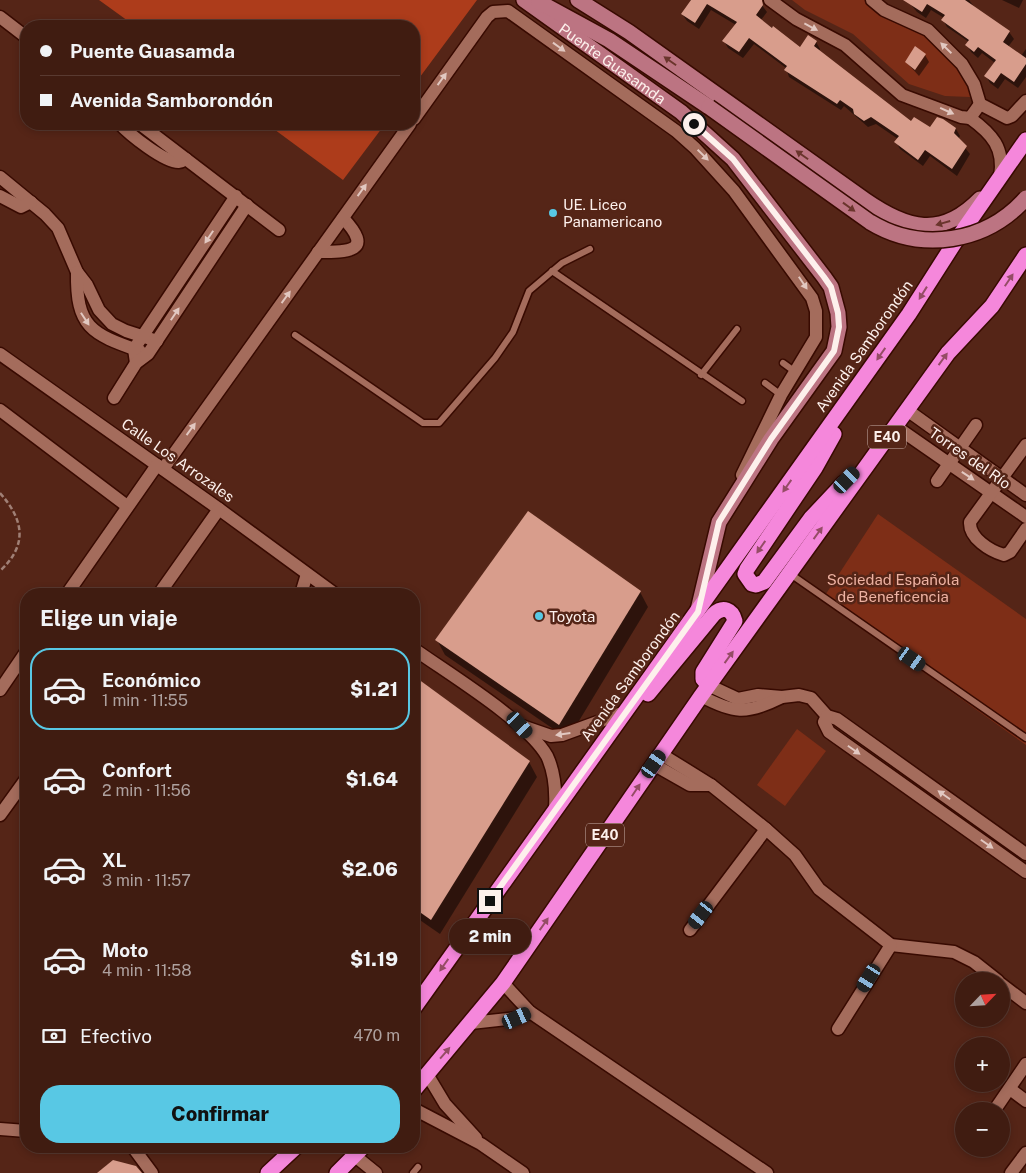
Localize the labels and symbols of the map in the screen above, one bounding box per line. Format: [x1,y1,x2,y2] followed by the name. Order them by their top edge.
[556,20,669,107] street label: Puente Guasamda
[803,23,818,31] one-way arrow
[552,42,566,52] one-way arrow
[941,43,953,55] one-way arrow
[663,56,677,66] one-way arrow
[437,72,447,86] one-way arrow
[940,107,954,115] one-way arrow
[683,113,705,135] route start
[696,149,708,161] one-way arrow
[795,150,809,160] one-way arrow
[357,183,367,197] one-way arrow
[563,196,662,230] place label: UE. Liceo Panamericano
[842,201,855,211] one-way arrow
[547,207,559,219] marker: UE. Liceo Panamericano
[936,219,951,227] one-way arrow
[204,230,213,244] one-way arrow
[1004,273,1014,287] one-way arrow
[798,276,807,290] one-way arrow
[812,277,916,415] street label: Avenida Samborondón
[918,286,927,299] one-way arrow
[281,290,291,304] one-way arrow
[170,307,180,320] one-way arrow
[80,312,90,325] one-way arrow
[876,347,886,361] one-way arrow
[938,353,949,366] one-way arrow
[118,415,238,505] street label: Calle Los Arrozales
[186,423,196,436] one-way arrow
[926,424,1014,492] street label: Torres del Río
[868,426,906,448] road number: E40
[831,464,862,496] car
[961,471,974,481] one-way arrow
[782,479,792,493] one-way arrow
[813,526,823,540] one-way arrow
[756,540,766,554] one-way arrow
[827,571,959,605] park label: Sociedad Española de Beneficencia
[549,608,595,625] place label: Toyota
[577,608,683,744] street label: Avenida Samborondón
[533,610,545,622] marker: Toyota
[895,644,928,674] car
[724,650,734,664] one-way arrow
[504,709,535,741] car
[555,730,571,738] one-way arrow
[847,745,861,755] one-way arrow
[639,747,668,781] car
[631,783,641,797] one-way arrow
[937,790,950,800] one-way arrow
[586,824,624,846] road number: E40
[980,839,993,849] one-way arrow
[479,890,501,912] route end
[685,899,716,931] car
[539,917,549,931] one-way arrow
[449,918,531,954] callout: 2 min
[439,959,449,972] one-way arrow
[854,961,883,995] car
[955,972,1010,1028] north arrow
[500,1005,533,1031] car
[439,1047,450,1059] one-way arrow

